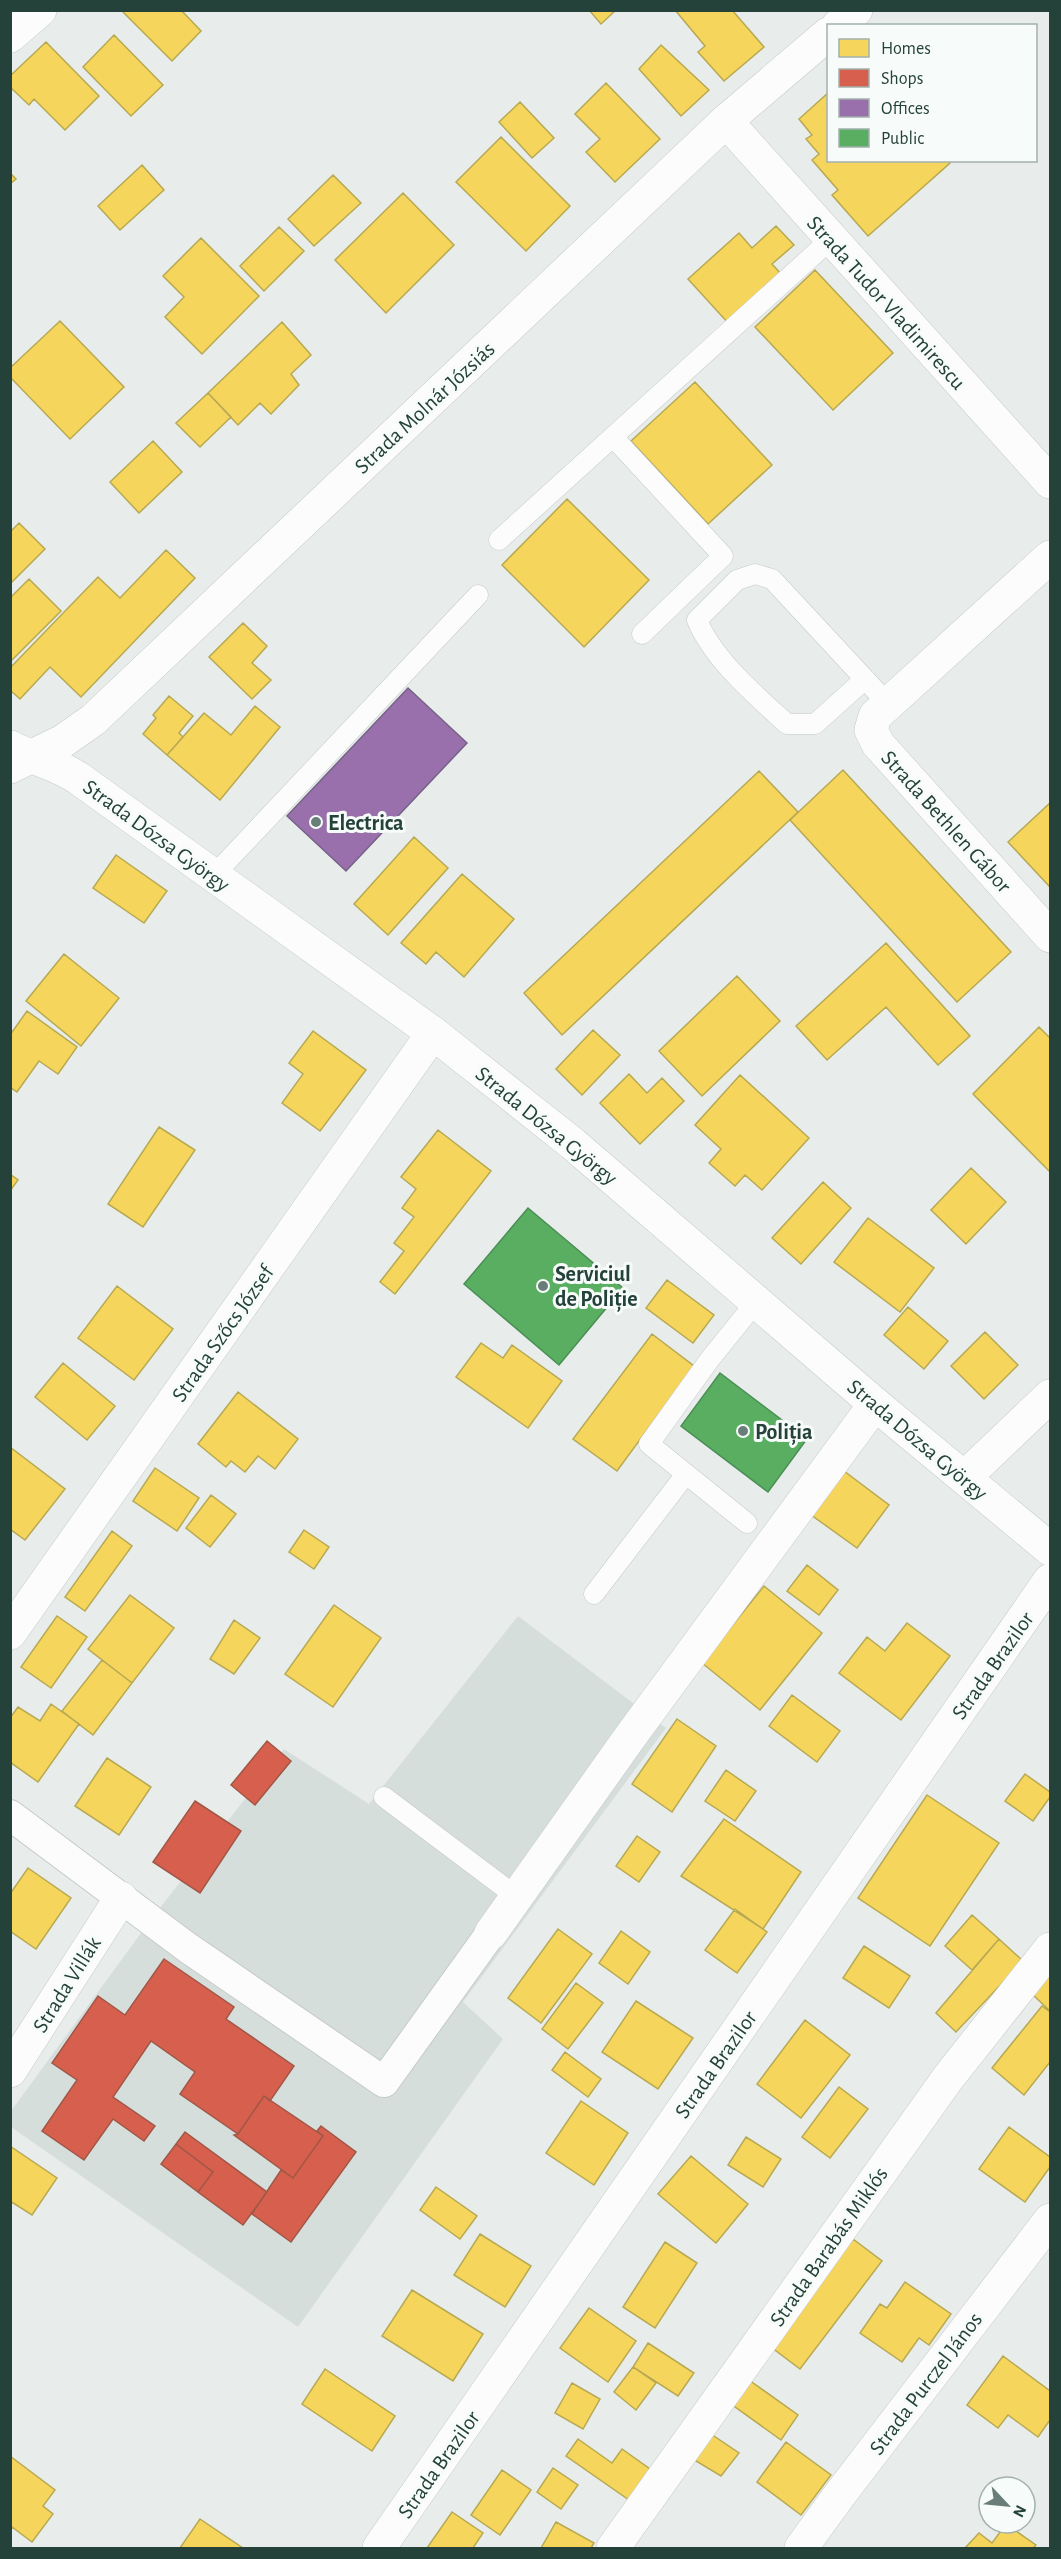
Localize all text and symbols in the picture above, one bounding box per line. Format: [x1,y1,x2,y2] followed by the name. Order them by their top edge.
[827,24,1037,162] legend
[881,40,931,58] text: Homes
[881,70,923,88] text: Shops
[881,100,930,118] text: Offices
[881,130,924,148] text: Public
[803,212,970,394] street label: Strada Tudor Vladimirescu
[350,337,499,478] street label: Strada Molnár Józsiás
[877,746,1015,897] street label: Strada Bethlen Gábor
[79,775,234,896] street label: Strada Dózsa György
[328,812,404,834] place label: Electrica
[309,815,323,829] marker: Electrica
[471,1062,622,1190] street label: Strada Dózsa György
[168,1260,279,1406] street label: Strada Szőcs József
[555,1263,638,1312] place label: Serviciul de Poliție
[536,1279,550,1293] marker: Serviciul de Poliție
[843,1375,992,1505] street label: Strada Dózsa György
[755,1421,813,1445] place label: Poliția
[736,1424,750,1438] marker: Poliția
[948,1608,1038,1723] street label: Strada Brazilor
[29,1933,105,2036] street label: Strada Villák
[671,2007,761,2122] street label: Strada Brazilor
[766,2163,892,2330] street label: Strada Barabás Miklós
[865,2308,986,2459] street label: Strada Purczel János
[394,2407,484,2522] street label: Strada Brazilor
[977,2475,1037,2535] north arrow
[1010,2503,1029,2520] text: N

